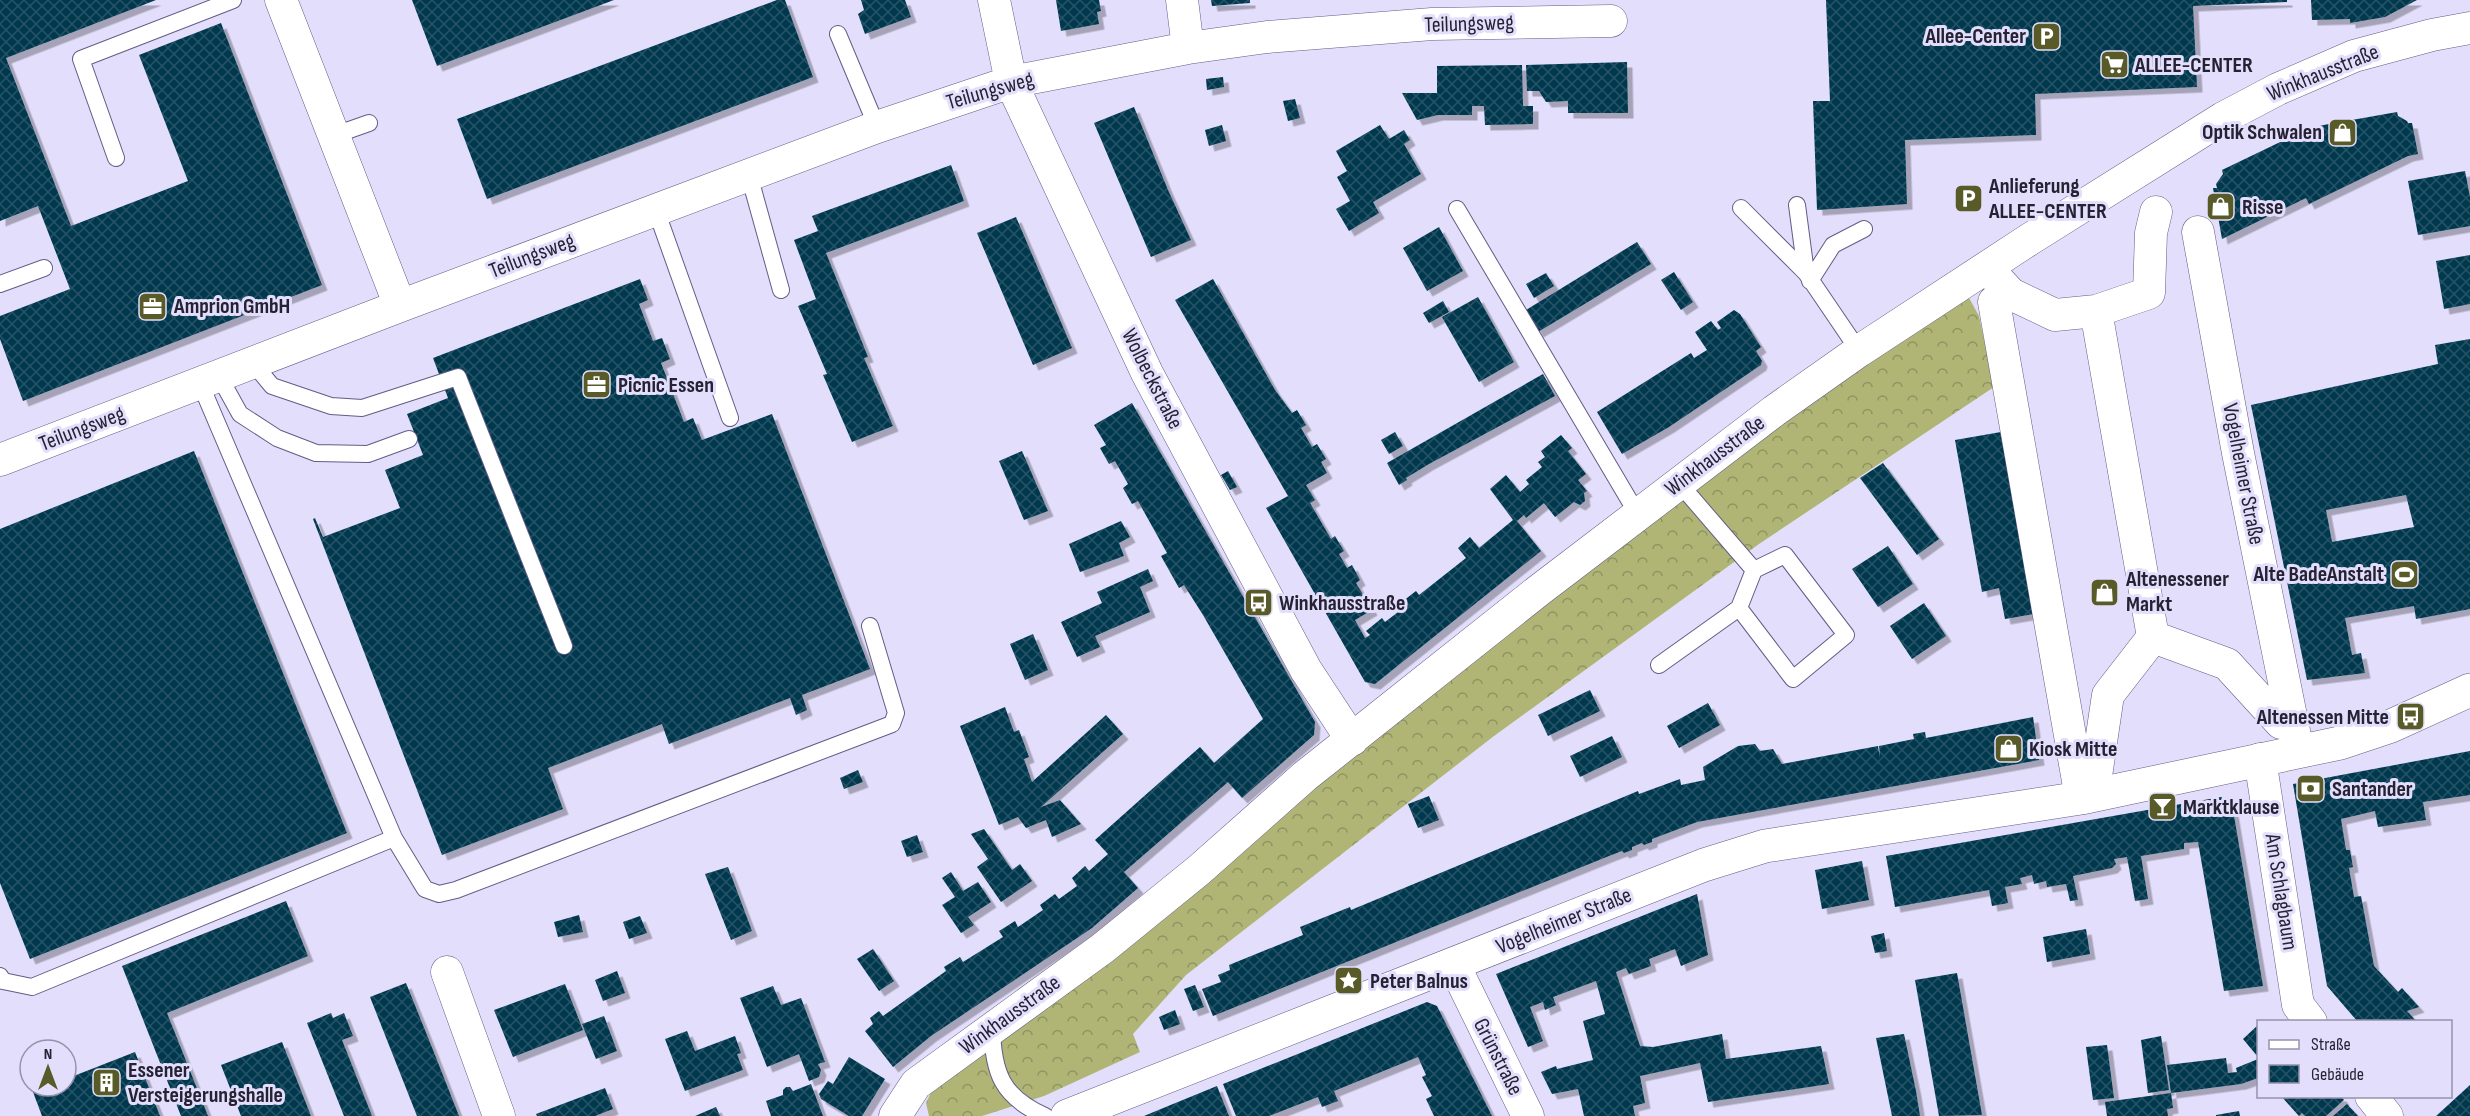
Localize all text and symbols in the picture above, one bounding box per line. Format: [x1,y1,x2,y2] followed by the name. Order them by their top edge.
[1424,9,1515,39] street label: Teilungsweg
[2031,20,2063,52] parking icon: Allee-Center
[1924,23,2026,50] place label: Allee-Center
[2263,38,2383,108] street label: Winkhausstraße
[2098,49,2130,81] supermarket icon: ALLEE-CENTER
[2134,52,2253,79] place label: ALLEE-CENTER
[943,66,1037,116] street label: Teilungsweg
[2327,116,2359,148] shop icon: Optik Schwalen
[2202,119,2322,146] place label: Optik Schwalen
[1988,173,2107,225] place label: Anlieferung ALLEE-CENTER
[1952,183,1984,215] parking icon: Anlieferung ALLEE-CENTER
[2205,191,2237,223] shop icon: Risse
[2242,194,2283,221] place label: Risse
[485,227,579,285] street label: Teilungsweg
[137,290,169,322] office icon: Amprion GmbH
[173,293,290,320] place label: Amprion GmbH
[1115,324,1189,434] street label: Wolbeckstraße
[581,369,613,401] office icon: Picnic Essen
[618,372,714,399] place label: Picnic Essen
[35,400,129,458] street label: Teilungsweg
[2216,401,2270,547] street label: Vogelheimer Straße
[1660,410,1770,502] street label: Winkhausstraße
[2389,558,2421,590] sports icon: Alte BadeAnstalt
[2252,561,2384,588] place label: Alte BadeAnstalt
[2125,566,2229,618] place label: Altenessener Markt
[2089,576,2121,608] shop icon: Altenessener Markt
[1242,587,1274,619] bus stop icon: Winkhausstraße
[1279,590,1405,617] place label: Winkhausstraße
[2394,701,2426,733] bus stop icon: Altenessen Mitte
[2256,704,2389,731] place label: Altenessen Mitte
[1992,733,2024,765] shop icon: Kiosk Mitte
[2029,736,2117,763] place label: Kiosk Mitte
[2295,773,2327,805] bank icon: Santander
[2332,776,2413,803] place label: Santander
[2146,791,2178,823] bar icon: Marktklause
[2183,794,2280,821] place label: Marktklause
[2258,831,2304,952] street label: Am Schlagbaum
[1492,882,1636,960] street label: Vogelheimer Straße
[1333,965,1365,997] place icon: Peter Balnus
[1370,968,1468,995] place label: Peter Balnus
[954,969,1066,1061] street label: Winkhausstraße
[1467,1014,1529,1100] street label: Grünstraße
[2257,1020,2452,1098] legend
[2311,1034,2351,1055] text: Straße
[18,1038,78,1098] north arrow
[44,1045,52,1064] text: N
[128,1057,283,1109] place label: Essener Versteigerungshalle
[2311,1064,2364,1085] text: Gebäude
[91,1067,123,1099] building icon: Essener Versteigerungshalle

